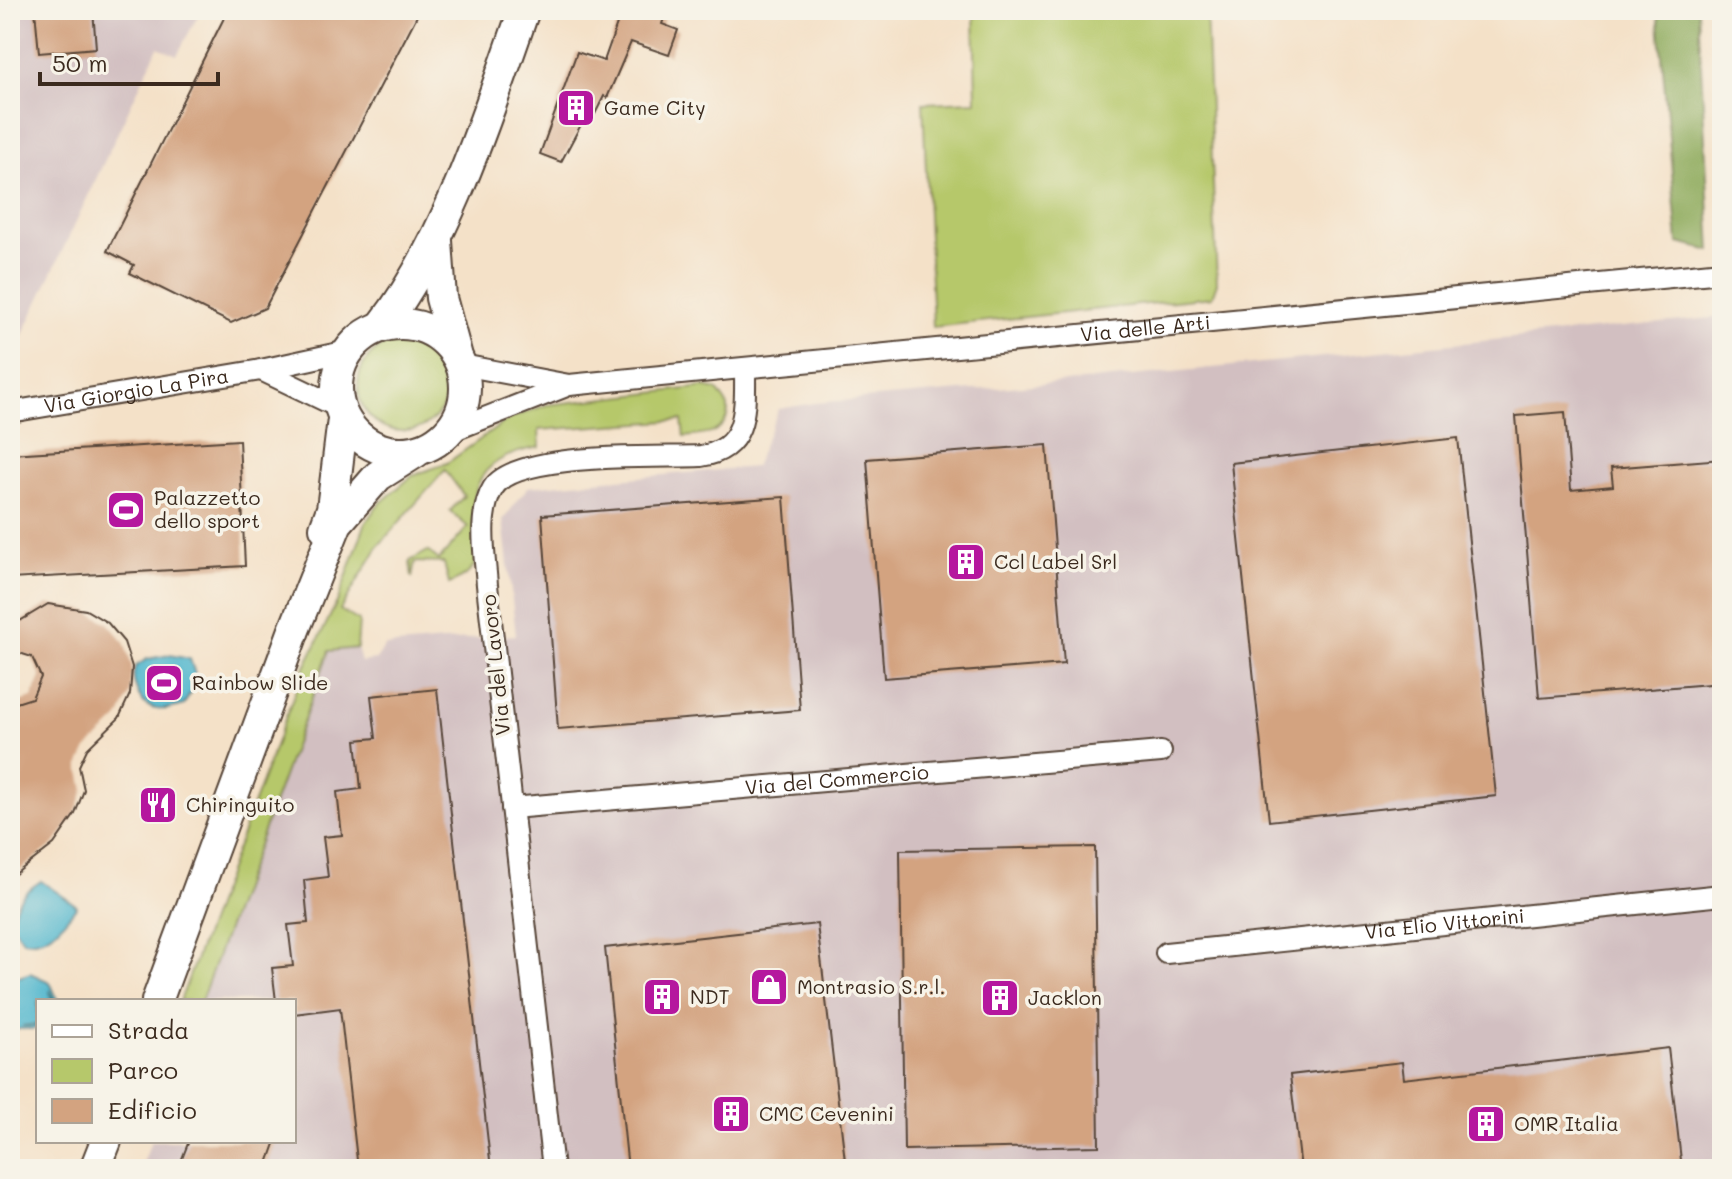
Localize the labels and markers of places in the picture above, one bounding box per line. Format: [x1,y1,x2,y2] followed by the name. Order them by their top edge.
[555,87,597,129] building icon: Game City
[604,94,706,120] place label: Game City
[154,484,260,533] place label: Palazzetto dello sport
[105,489,147,531] sports icon: Palazzetto dello sport
[945,541,987,583] building icon: Ccl Label Srl
[994,548,1117,574] place label: Ccl Label Srl
[143,662,185,704] sports icon: Rainbow Slide
[192,669,328,695] place label: Rainbow Slide
[137,784,179,826] restaurant icon: Chiringuito
[186,791,294,817] place label: Chiringuito
[748,966,790,1008] shop icon: Montrasio S.r.l.
[797,973,945,999] place label: Montrasio S.r.l.
[641,976,683,1018] building icon: NDT
[979,977,1021,1019] building icon: Jacklon
[690,983,730,1009] place label: NDT
[1028,984,1102,1010] place label: Jacklon
[710,1093,752,1135] building icon: CMC Cevenini
[759,1100,894,1126] place label: CMC Cevenini
[1465,1103,1507,1145] building icon: OMR Italia
[1514,1110,1619,1136] place label: OMR Italia

